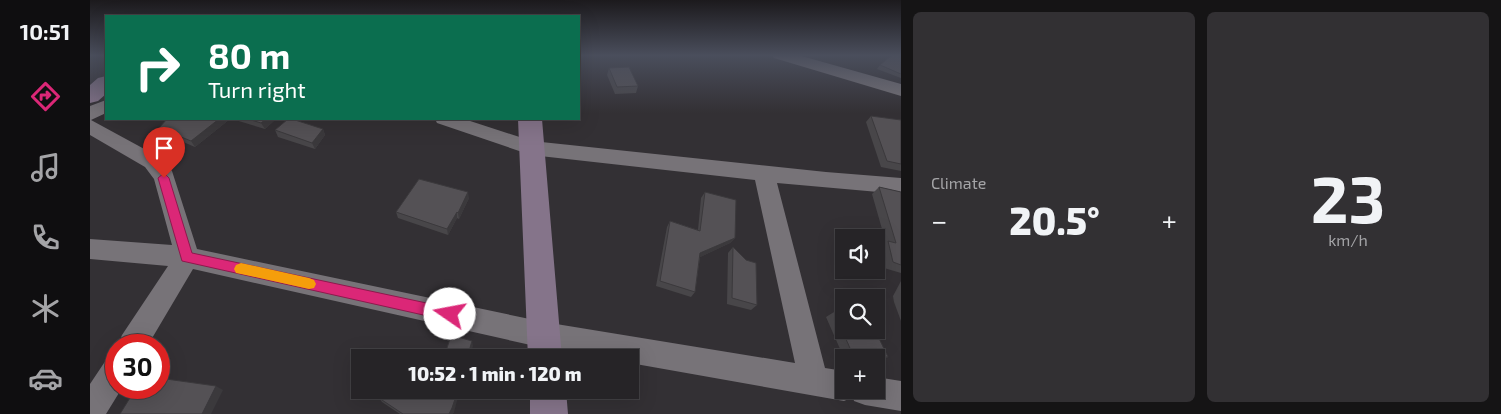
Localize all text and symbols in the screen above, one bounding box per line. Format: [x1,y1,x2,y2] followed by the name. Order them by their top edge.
[20,18,70,44] text: 10:51
[208,34,290,76] text: 80 m
[125,35,190,100] icon: right
[208,76,306,102] text: Turn right
[28,79,63,114] icon: directions
[143,127,185,178] pin
[150,134,178,162] icon: arrive
[28,150,63,185] icon: music
[1311,158,1385,236] text: 23
[931,173,986,192] text: Climate
[1009,197,1100,243] text: 20.5°
[931,203,947,237] text: −
[1162,203,1177,237] text: +
[28,220,63,255] icon: phone
[835,229,885,399] map controls
[835,229,885,279] button: sound
[1328,230,1368,249] text: km/h
[423,287,475,339] position arrow
[835,289,885,339] button: search
[28,291,63,326] icon: climate
[105,334,170,399] speed limit sign: 30
[835,349,885,399] button: +
[28,361,63,396] icon: car
[408,362,582,385] text: 10:52 · 1 min · 120 m

